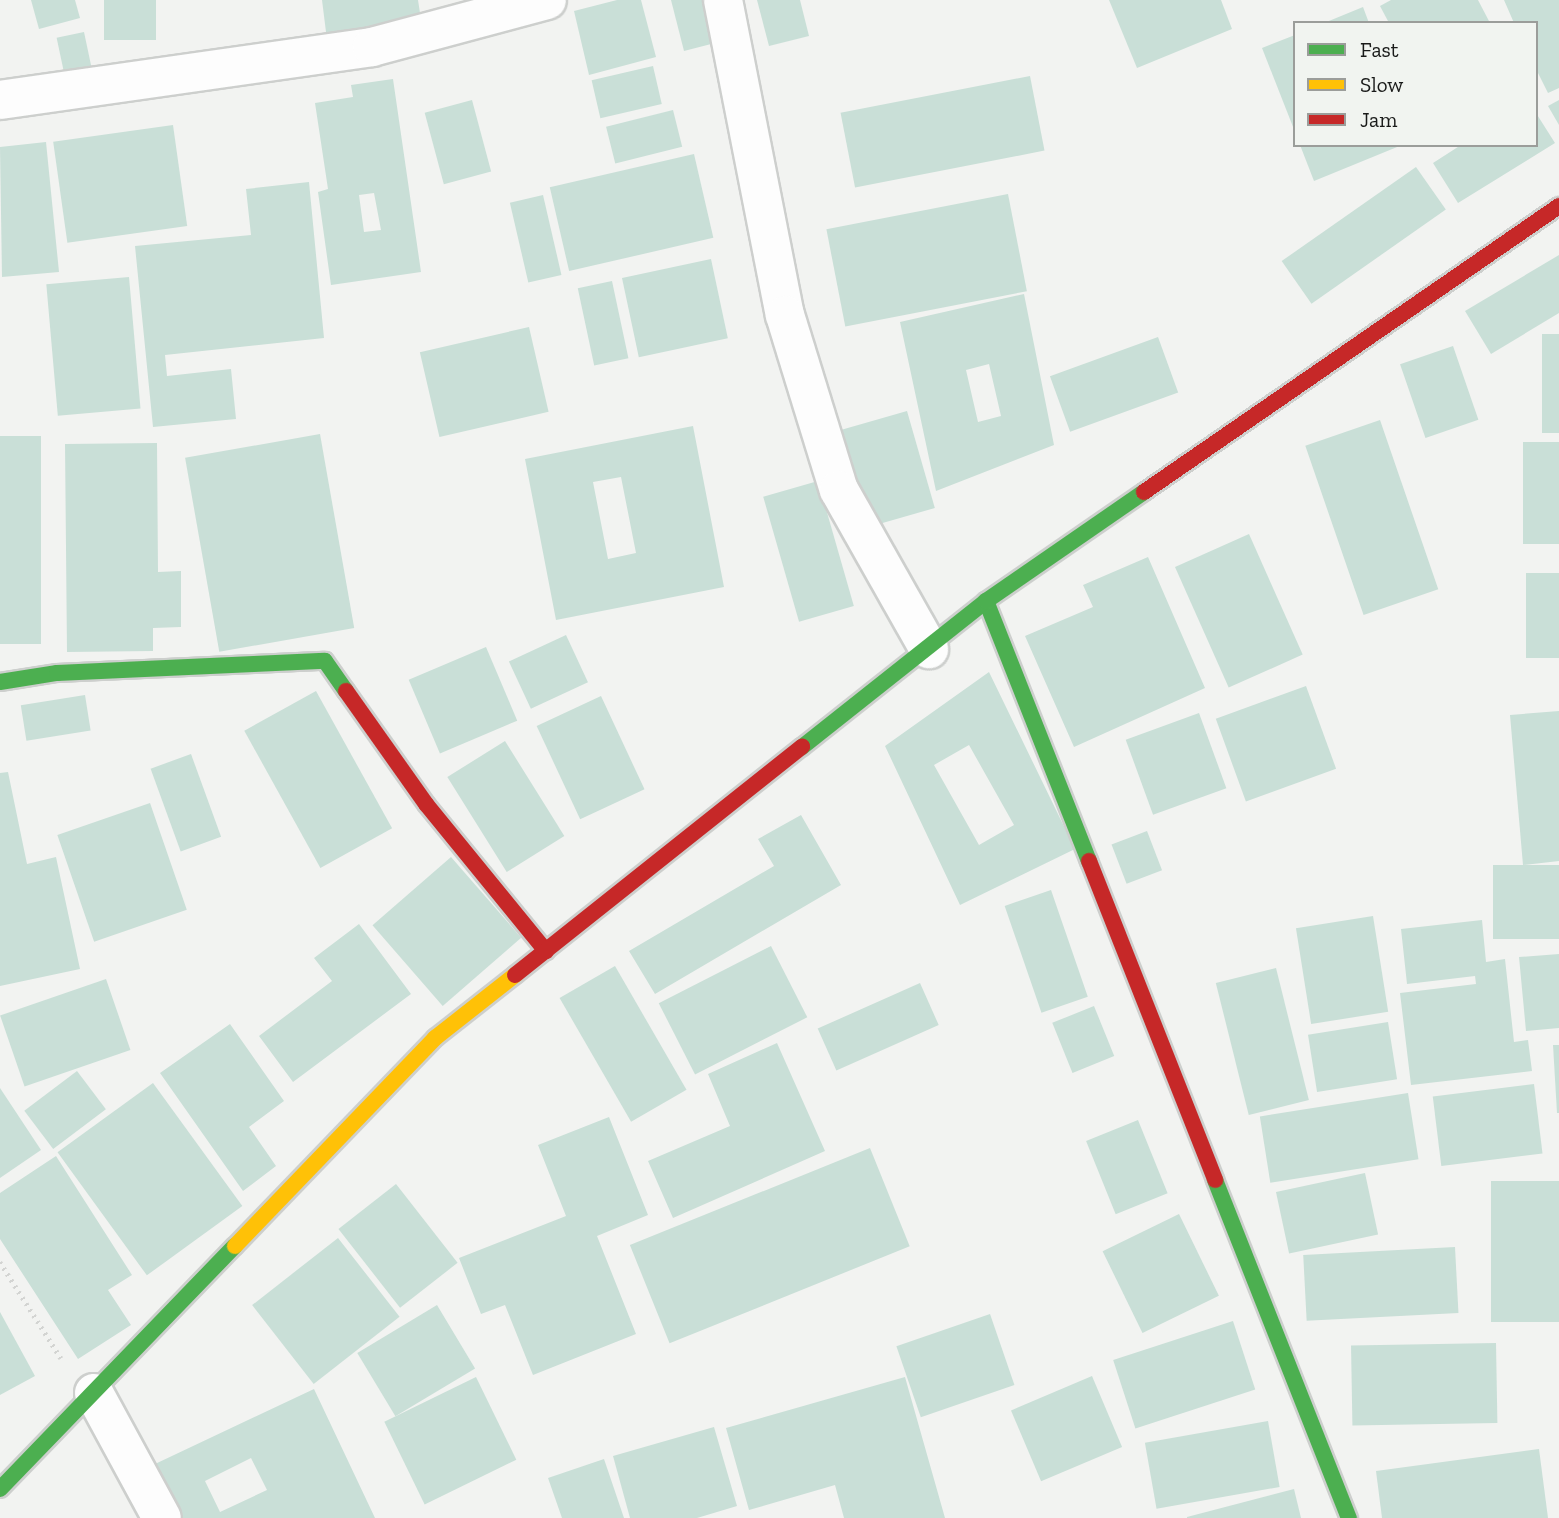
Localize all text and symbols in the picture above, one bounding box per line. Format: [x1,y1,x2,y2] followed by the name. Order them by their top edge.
[1293,21,1538,147] legend
[1360,37,1399,62] text: Fast
[1360,72,1403,97] text: Slow
[1360,107,1397,132] text: Jam

